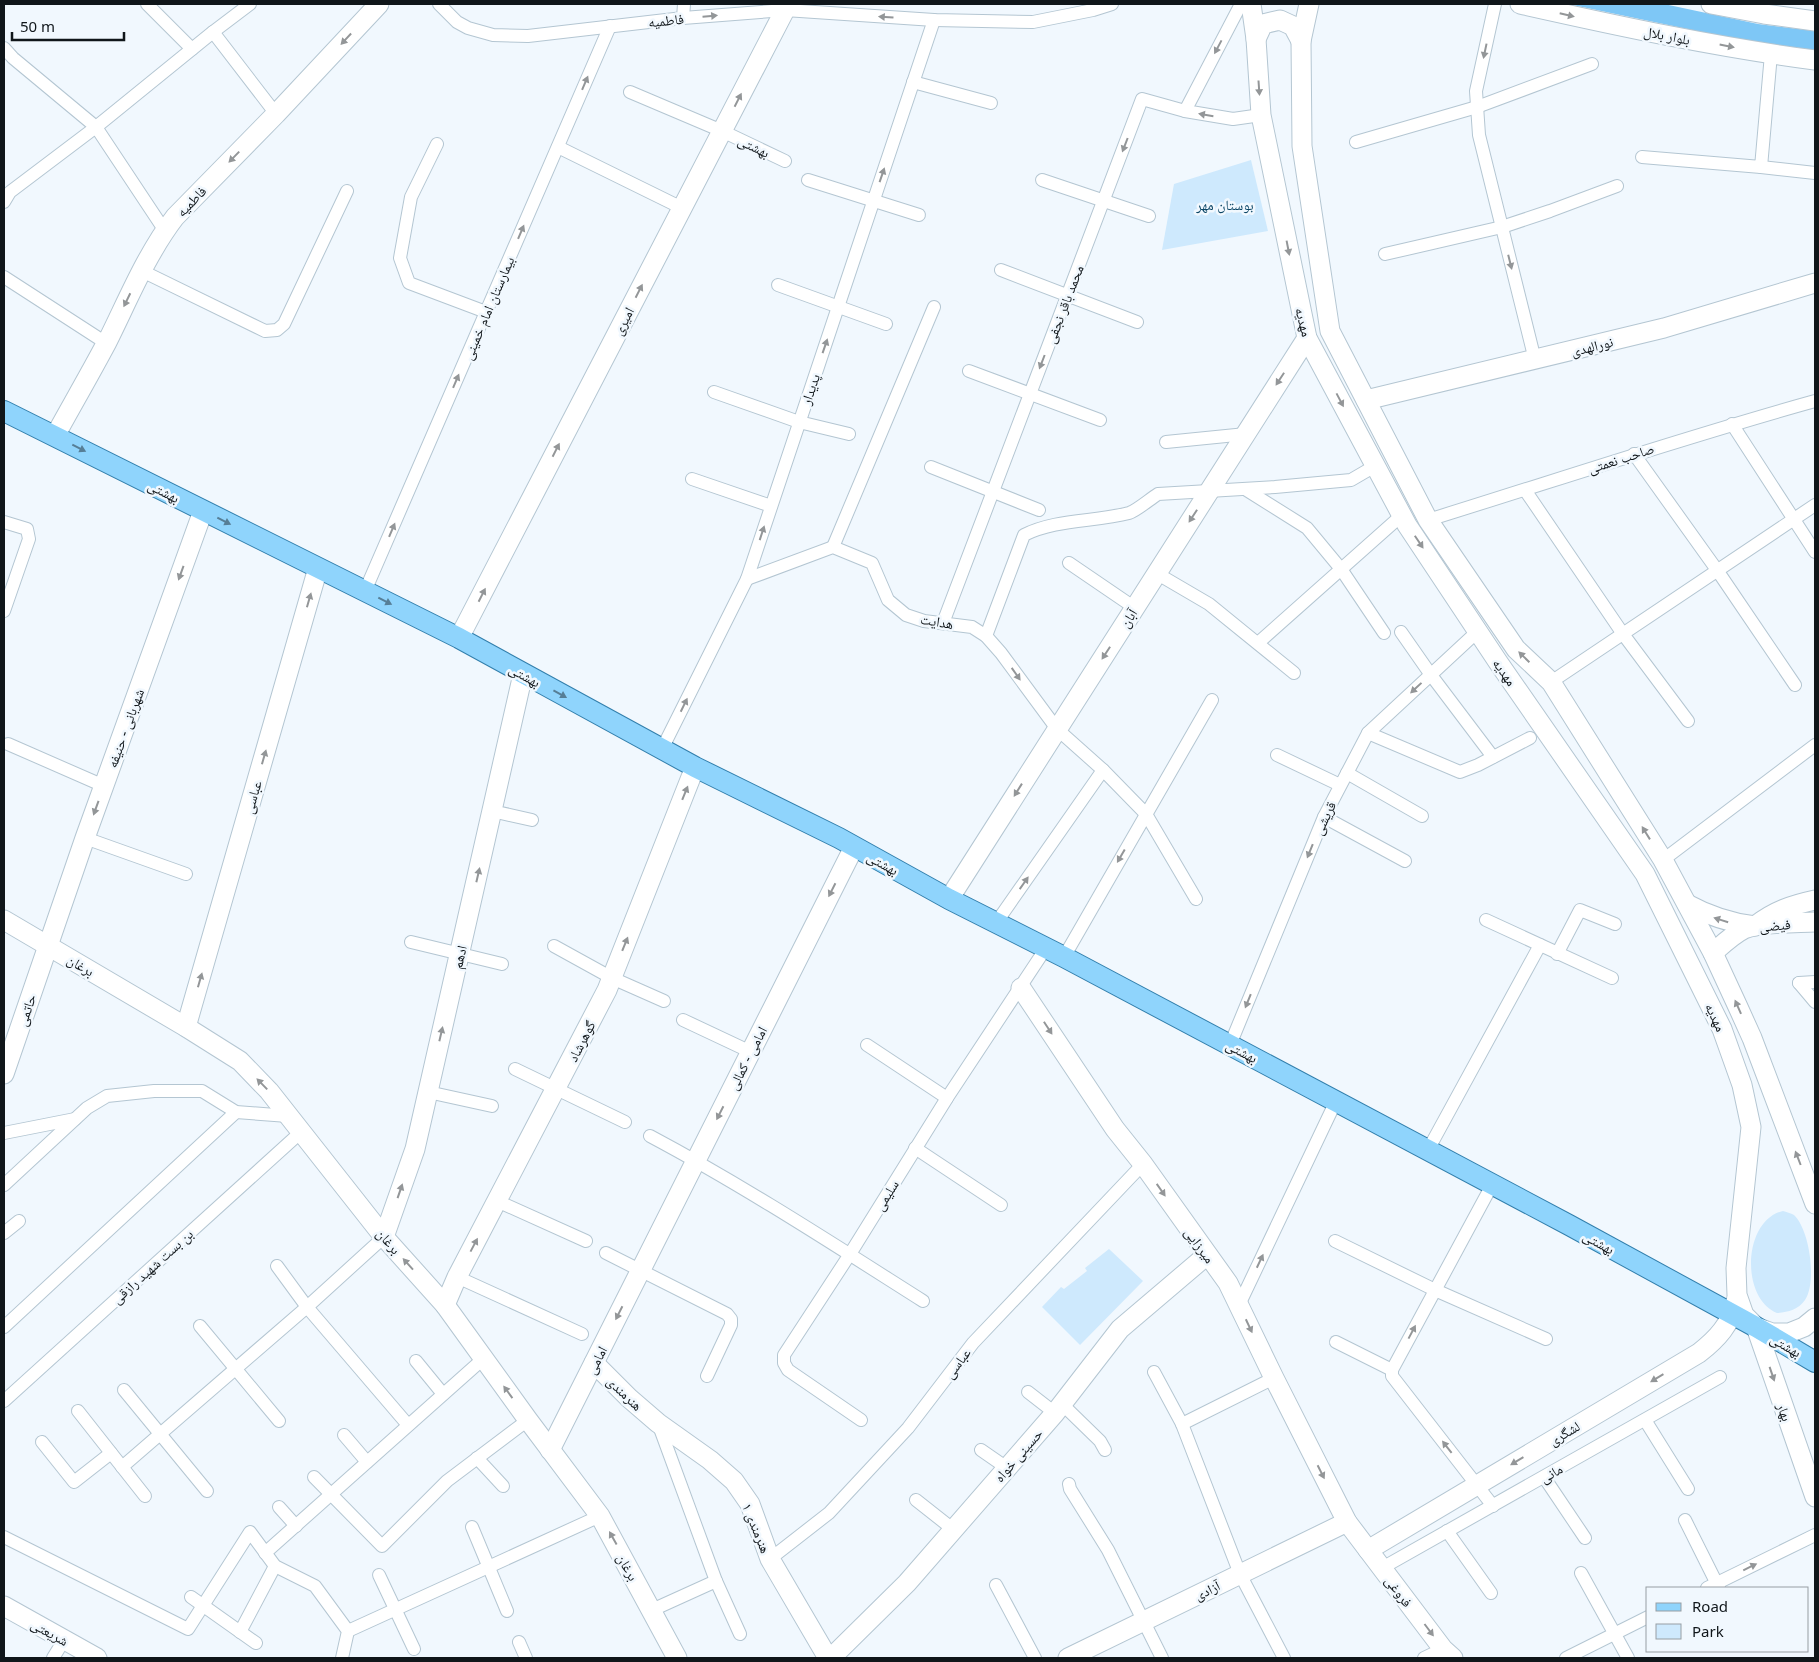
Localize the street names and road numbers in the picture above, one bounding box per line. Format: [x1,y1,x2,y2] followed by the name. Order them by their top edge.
[647,9,685,31] street label: فاطمیه
[1642,21,1692,49] street label: بلوار بلال
[735,130,773,162] street label: بهشتی
[172,181,210,220] street label: فاطمیه
[458,253,519,363] street label: بیمارستان امام خمینی
[1040,262,1088,346] street label: محمد باقر نجفی
[608,304,638,338] street label: امیری
[1291,305,1317,339] street label: مهدیه
[1569,332,1615,360] street label: نورالهدی
[796,371,824,408] street label: پدیدار
[1585,438,1657,478] street label: صاحب نعمتی
[145,475,183,507] street label: بهشتی
[1115,605,1141,631] street label: آبان
[919,609,955,633] street label: هدایت
[1489,654,1521,690] street label: مهدیه
[506,659,544,691] street label: بهشتی
[102,686,148,770] street label: شهربانی - حنیفه
[238,778,266,816] street label: عباسی
[1308,798,1340,838] street label: قریشی
[864,847,902,879] street label: بهشتی
[1759,914,1792,936] street label: فیضی
[447,943,472,971] street label: ادهم
[64,950,98,981] street label: برغان
[12,991,40,1029] street label: حاتمی
[1701,1000,1731,1034] street label: مهدیه
[563,1017,599,1065] street label: گوهرشاد
[723,1023,771,1093] street label: امامی - کمالی
[1223,1035,1261,1067] street label: بهشتی
[869,1176,903,1214] street label: سلیمی
[1180,1223,1220,1267] street label: میرزایی
[107,1224,197,1308] street label: بن بست شهید رازقی
[373,1224,406,1258] street label: برغان
[1580,1226,1618,1258] street label: بهشتی
[1767,1328,1805,1362] street label: بهشتى
[581,1343,611,1377] street label: امامی
[939,1344,975,1382] street label: عباسی
[603,1371,647,1415] street label: هنرمندی
[1773,1399,1797,1424] street label: بهار
[1545,1416,1583,1450] street label: لشگری
[989,1424,1047,1486] street label: حسینی خواه
[1536,1459,1566,1487] street label: مانی
[738,1500,776,1556] street label: هنرمندی ۱
[613,1550,643,1584] street label: برغان
[1381,1571,1417,1611] street label: فروغی
[1191,1575,1223,1604] street label: آزادی
[28,1614,72,1650] street label: شریعتی

